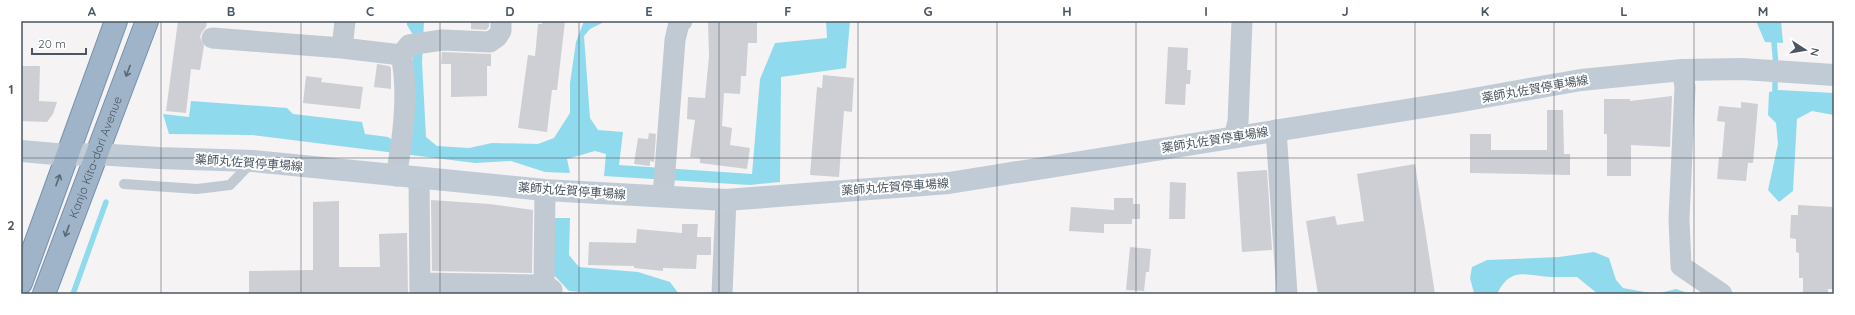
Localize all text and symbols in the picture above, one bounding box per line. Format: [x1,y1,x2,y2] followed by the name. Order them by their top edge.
[88,3,97,19] text: A
[227,3,235,19] text: B
[366,3,374,19] text: C
[505,3,515,19] text: D
[645,3,653,19] text: E
[784,3,792,19] text: F
[923,3,933,19] text: G
[1062,3,1072,19] text: H
[1204,3,1208,19] text: I
[1341,3,1349,19] text: J
[1481,3,1490,19] text: K
[1620,3,1628,19] text: L
[1758,3,1768,19] text: M
[32,30,86,56] scale bar
[1785,30,1825,70] north arrow
[38,36,66,51] text: 20 m
[1807,47,1822,57] text: N
[123,64,131,76] one-way arrow
[1480,72,1589,105] street label: 薬師丸佐賀停車場線
[8,81,14,97] text: 1
[65,94,125,220] street label: Kanjo Kita-dori Avenue
[1160,124,1269,155] street label: 薬師丸佐賀停車場線
[195,151,303,174] street label: 薬師丸佐賀停車場線
[54,175,62,187] one-way arrow
[841,175,949,198] street label: 薬師丸佐賀停車場線
[518,179,626,202] street label: 薬師丸佐賀停車場線
[7,217,15,233] text: 2
[63,225,70,238] one-way arrow

